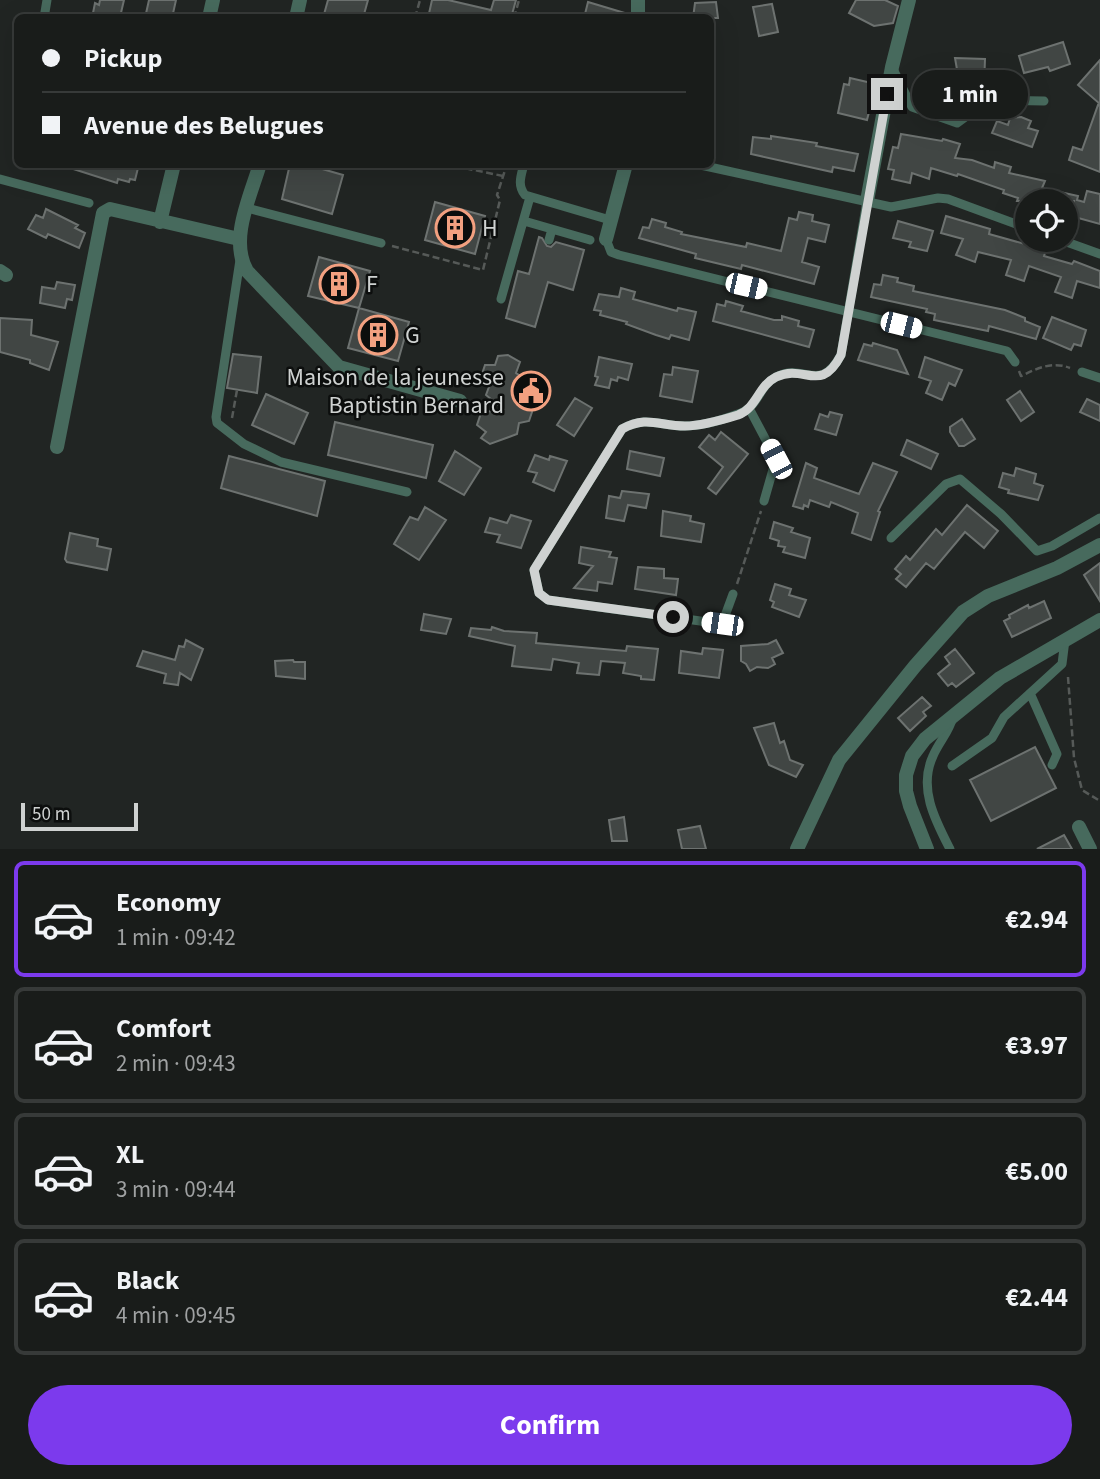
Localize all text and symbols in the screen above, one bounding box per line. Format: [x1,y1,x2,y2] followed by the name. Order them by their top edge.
[84,40,162,77] text: Pickup
[912,70,1027,119] callout: 1 min
[871,78,903,110] route end
[942,78,998,111] text: 1 min
[84,107,324,144] text: Avenue des Belugues
[1015,189,1078,252] map controls
[1015,189,1078,252] button: locate
[434,207,476,249] building icon: H
[482,211,498,246] place label: H
[318,263,360,305] building icon: F
[366,267,378,302] place label: F
[724,271,769,301] car
[879,310,924,340] car
[357,314,399,356] building icon: G
[405,318,420,353] place label: G
[287,360,504,423] place label: Maison de la jeunesse Baptistin Bernard
[510,370,552,412] public building icon: Maison de la jeunesse Baptistin Bernard
[757,436,796,482] car
[657,601,689,633] route start
[700,611,745,637] car
[21,800,138,832] scale bar
[32,801,70,828] text: 50 m
[116,884,221,921] text: Economy
[32,888,95,951] icon: car
[1005,901,1068,938] text: €2.94
[116,921,236,954] text: 1 min · 09:42
[116,1010,211,1047] text: Comfort
[32,1014,95,1077] icon: car
[1005,1027,1068,1064] text: €3.97
[116,1047,236,1080] text: 2 min · 09:43
[116,1136,144,1173] text: XL
[32,1140,95,1203] icon: car
[1005,1153,1068,1190] text: €5.00
[116,1173,236,1206] text: 3 min · 09:44
[116,1262,179,1299] text: Black
[32,1266,95,1329] icon: car
[1005,1279,1068,1316] text: €2.44
[116,1299,236,1332] text: 4 min · 09:45
[28,1385,1072,1465] button: Confirm

